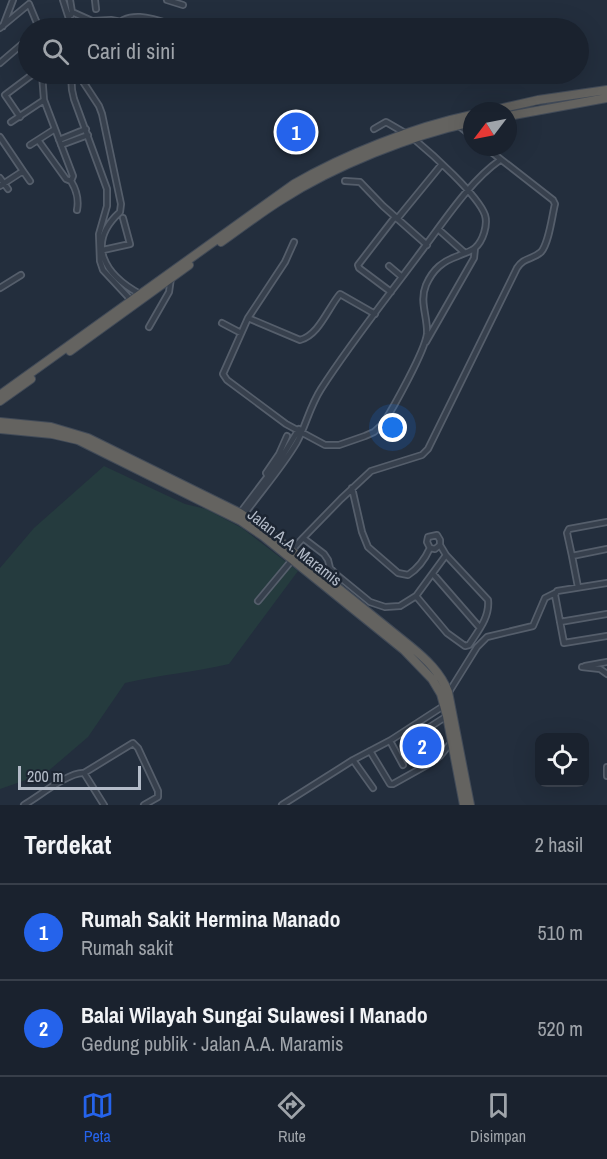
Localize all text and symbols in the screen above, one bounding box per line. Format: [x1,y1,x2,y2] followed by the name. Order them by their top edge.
[18,18,589,84] search box
[39,35,72,68] icon: search
[87,36,175,66] text: Cari di sini
[463,102,517,156] north arrow
[276,110,316,154] pin: 1
[378,413,407,442] your location
[243,503,347,591] street label: Jalan A.A. Maramis
[402,724,442,768] pin: 2
[535,733,589,787] map controls
[535,733,589,787] button: locate
[18,763,141,790] scale bar
[27,765,63,787] text: 200 m
[24,827,111,862] text: Terdekat
[535,831,583,858] text: 2 hasil
[81,904,341,934] text: Rumah Sakit Hermina Manado
[39,919,48,946] text: 1
[537,919,583,946] text: 510 m
[81,934,173,961] text: Rumah sakit
[81,1000,428,1030] text: Balai Wilayah Sungai Sulawesi I Manado
[39,1015,48,1042] text: 2
[537,1015,583,1042] text: 520 m
[81,1030,344,1057] text: Gedung publik · Jalan A.A. Maramis
[81,1089,114,1147] tab: Peta
[275,1089,308,1147] tab: Rute
[470,1089,526,1147] tab: Disimpan

